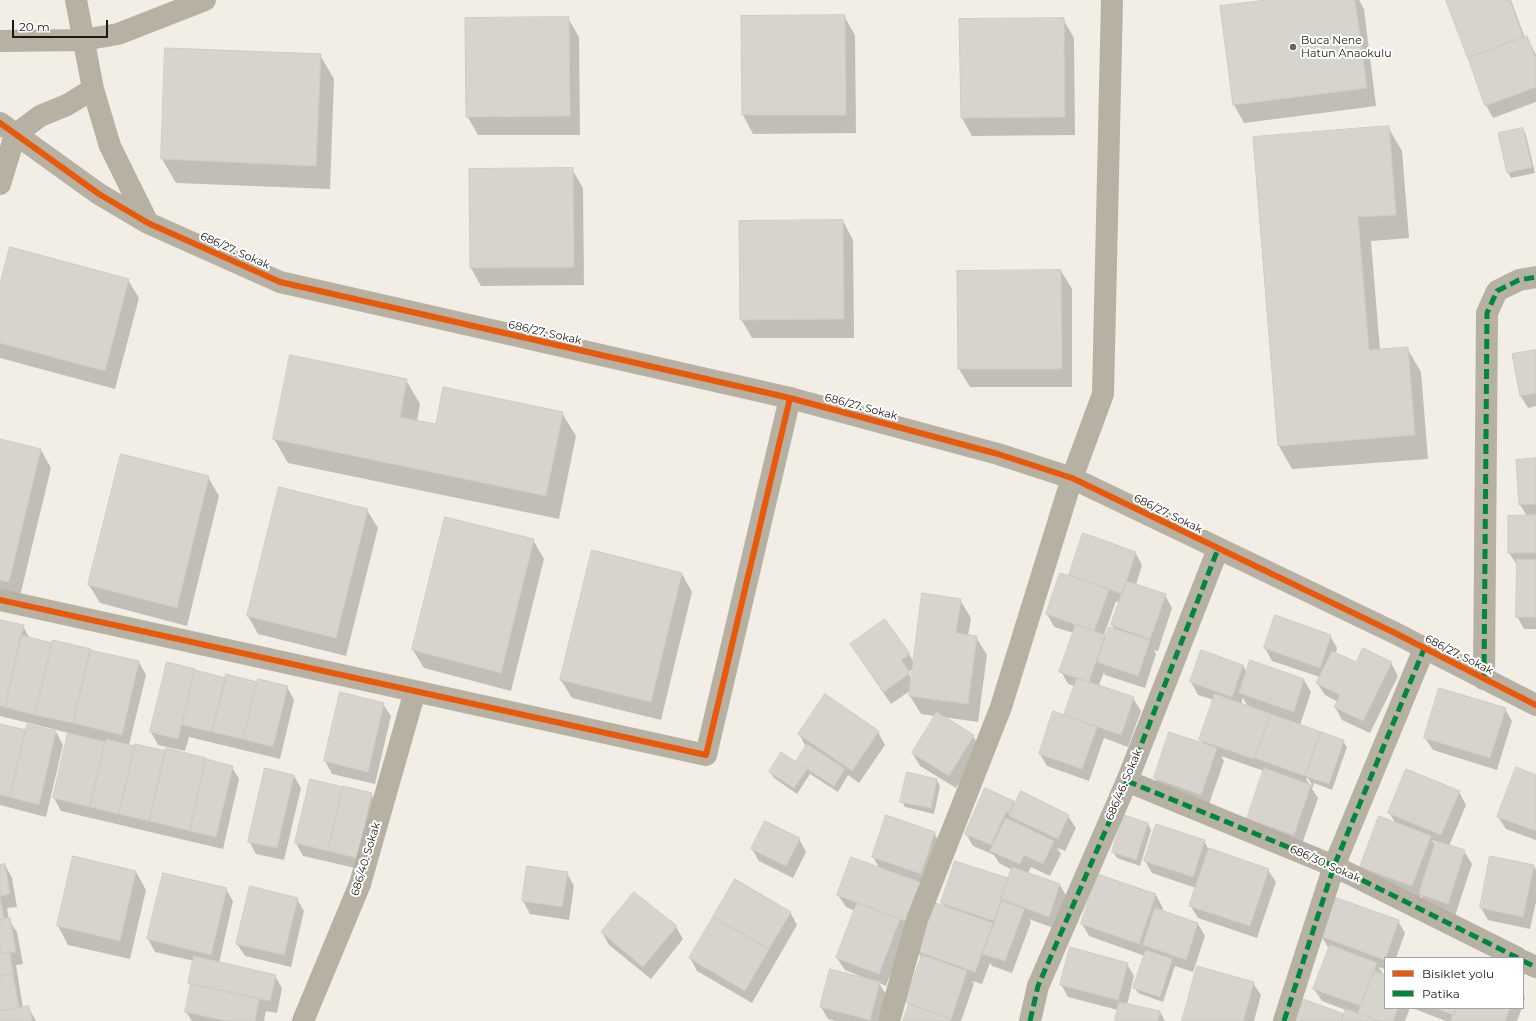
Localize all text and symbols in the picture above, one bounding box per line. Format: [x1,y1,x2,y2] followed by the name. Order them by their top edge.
[14,12,110,38] scale bar
[19,19,50,34] text: 20 m
[1301,34,1392,60] place label: Buca Nene Hatun Anaokulu
[1288,42,1298,52] marker: Buca Nene Hatun Anaokulu
[198,230,272,272] street label: 686/27. Sokak
[507,318,583,348] street label: 686/27. Sokak
[823,391,899,423] street label: 686/27. Sokak
[1132,492,1204,536] street label: 686/27. Sokak
[1423,632,1495,678] street label: 686/27. Sokak
[1103,747,1145,823] street label: 686/46. Sokak
[349,821,383,897] street label: 686/40. Sokak
[1288,843,1362,885] street label: 686/30. Sokak
[1384,957,1524,1009] legend
[1422,966,1494,981] text: Bisiklet yolu
[1422,986,1460,1001] text: Patika

